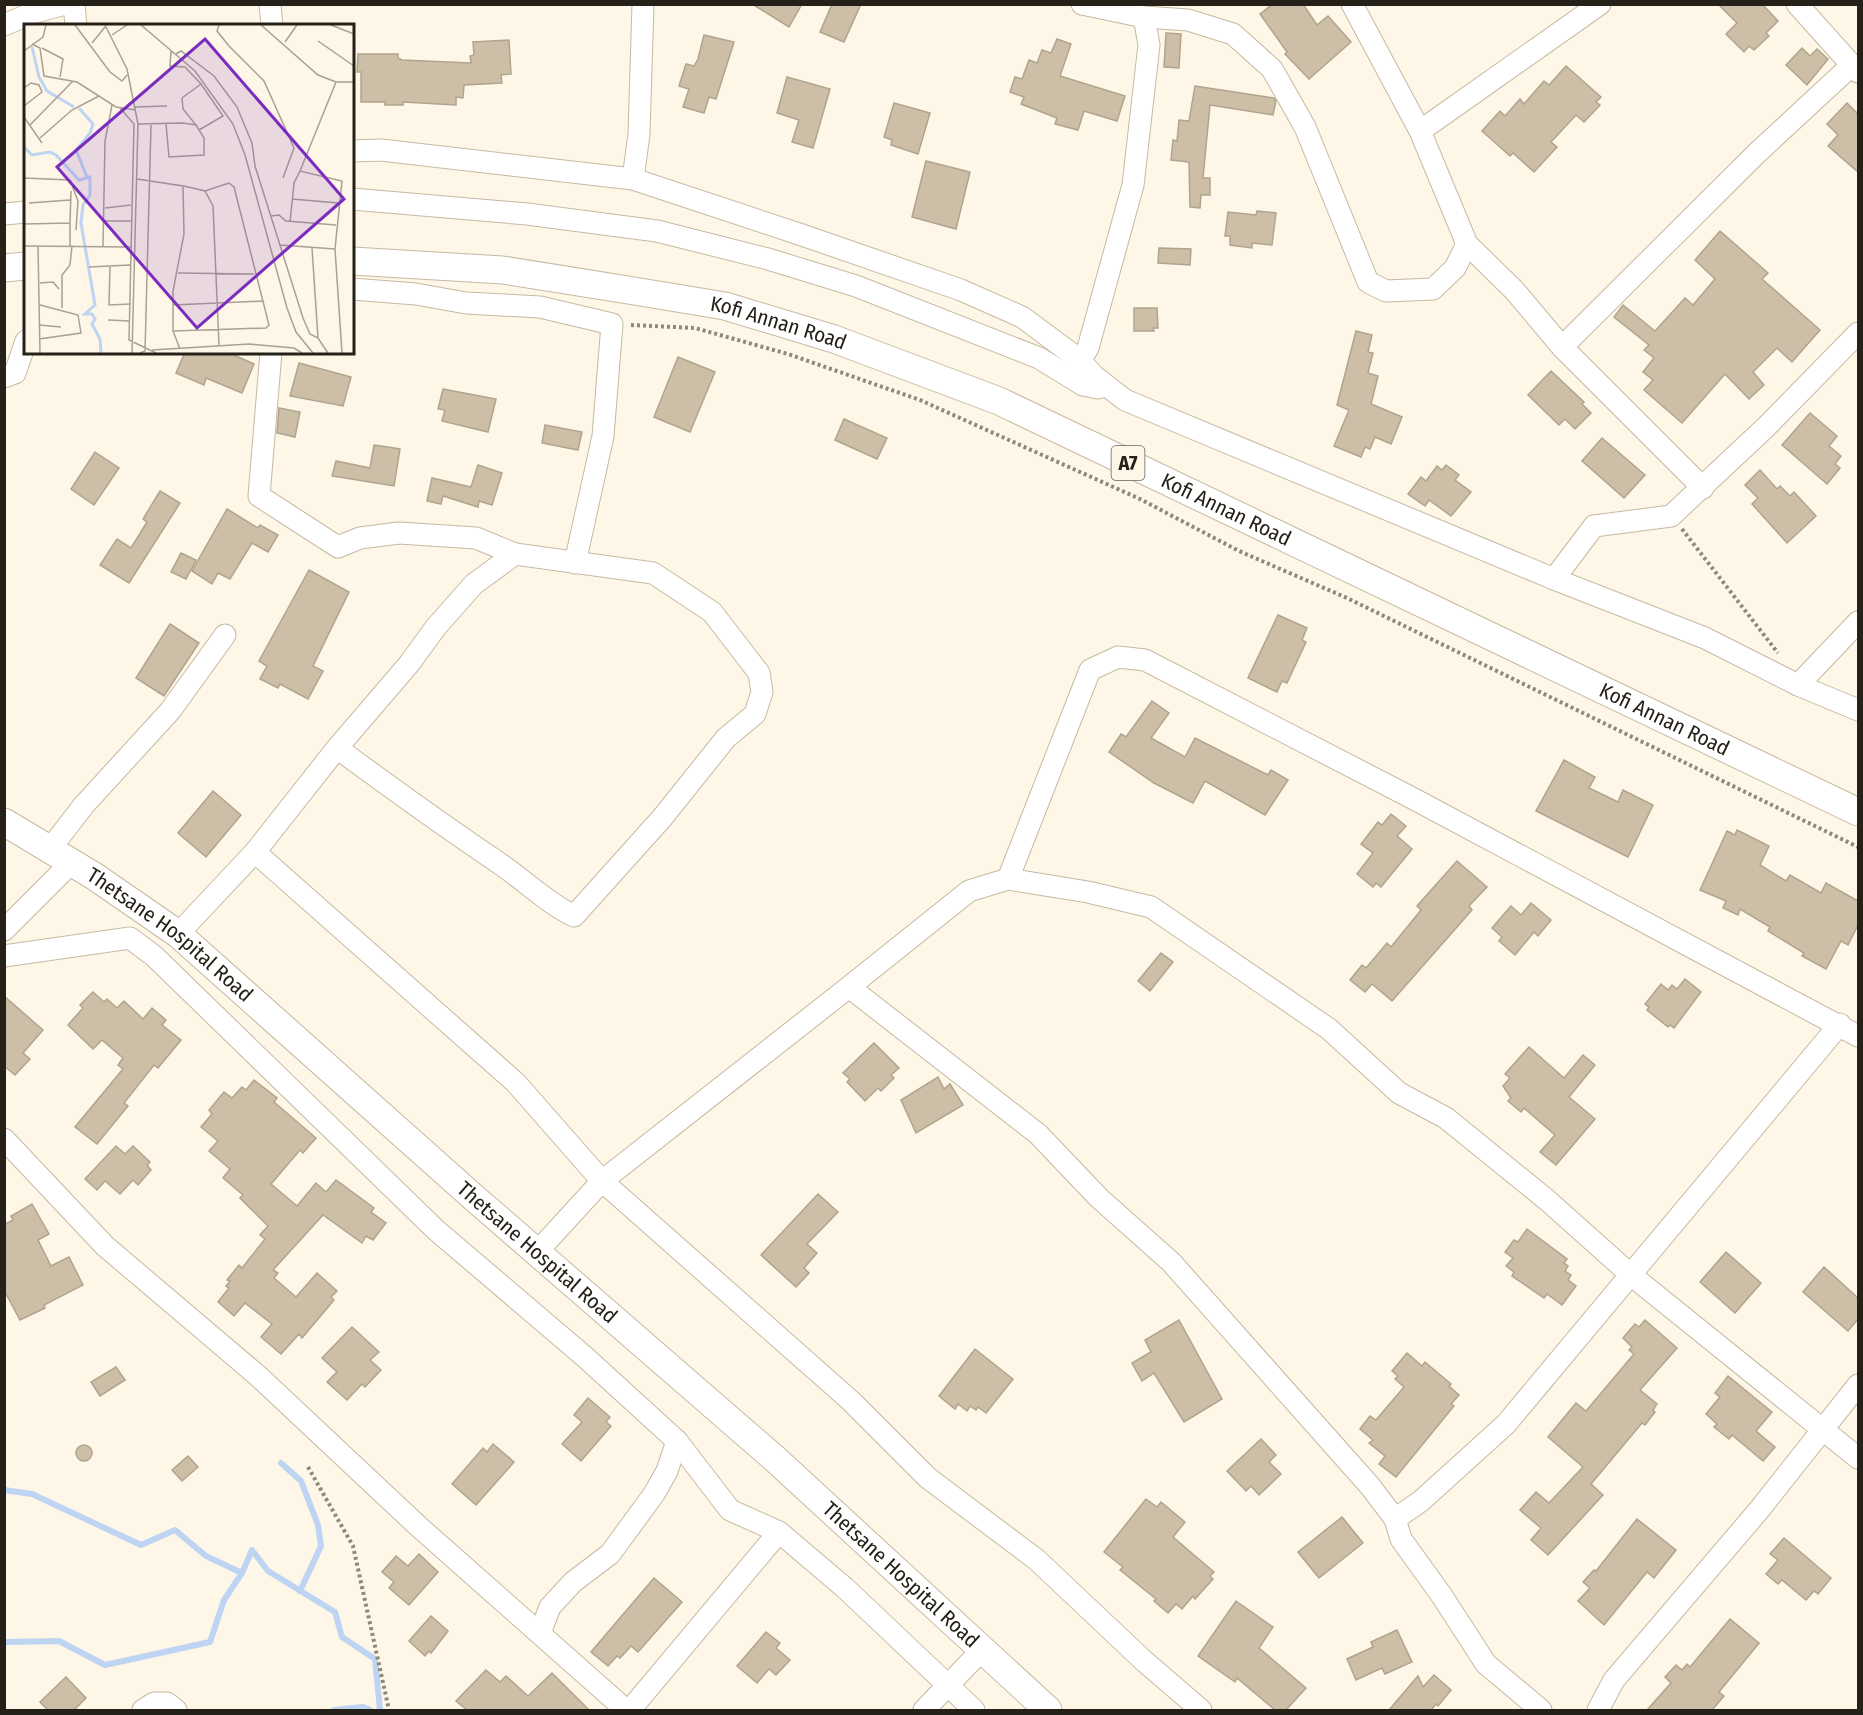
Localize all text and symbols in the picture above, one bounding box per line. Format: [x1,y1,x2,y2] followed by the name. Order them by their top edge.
[24,24,354,354] inset map
[708,291,850,356] street label: Kofi Annan Road
[1112,446,1144,480] road number: A7
[1157,467,1295,552] street label: Kofi Annan Road
[1595,677,1734,762] street label: Kofi Annan Road
[82,862,258,1007] street label: Thetsane Hospital Road
[452,1176,623,1329] street label: Thetsane Hospital Road
[817,1496,985,1653] street label: Thetsane Hospital Road

